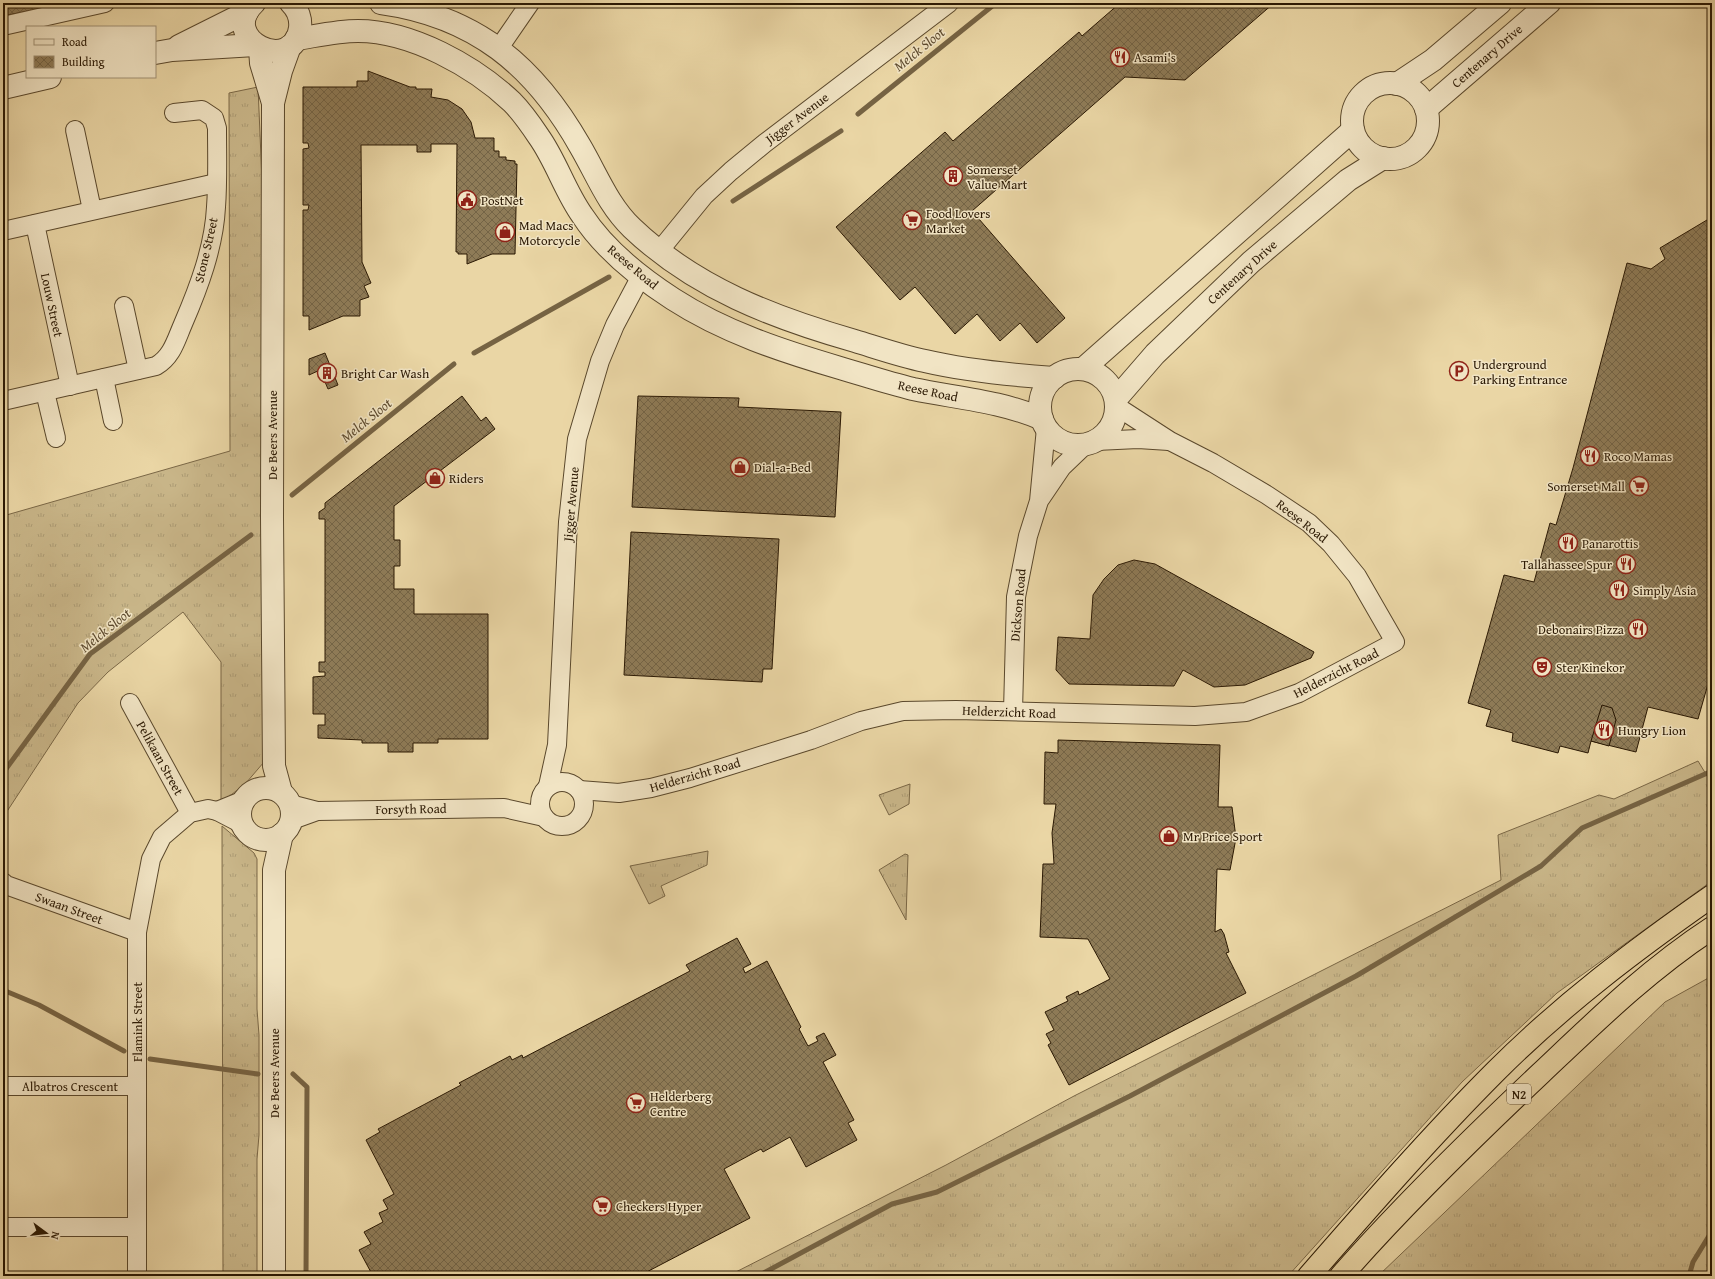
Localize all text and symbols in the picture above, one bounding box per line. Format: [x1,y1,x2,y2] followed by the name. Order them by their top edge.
[1447,20,1527,92] street label: Centenary Drive
[889,22,949,76] water label: Melck Sloot
[26,26,156,78] legend
[62,33,88,50] text: Road
[1109,46,1131,68] restaurant icon: Asami's
[1134,48,1176,67] place label: Asami's
[62,53,105,70] text: Building
[760,88,833,149] street label: Jigger Avenue
[967,160,1028,194] place label: Somerset Value Mart
[942,165,964,187] building icon: Somerset Value Mart
[456,189,478,211] public building icon: PostNet
[481,191,524,210] place label: PostNet
[926,204,990,238] place label: Food Lovers Market
[901,209,923,231] supermarket icon: Food Lovers Market
[189,215,223,285] street label: Stone Street
[519,216,580,250] place label: Mad Macs Motorcycle
[494,221,516,243] shop icon: Mad Macs Motorcycle
[1203,235,1281,309] street label: Centenary Drive
[604,240,663,294] street label: Reese Road
[36,271,68,339] street label: Louw Street
[1473,355,1567,389] place label: Underground Parking Entrance
[1448,360,1470,382] parking icon: Underground Parking Entrance
[316,362,338,384] building icon: Bright Car Wash
[341,364,430,383] place label: Bright Car Wash
[896,375,960,407] street label: Reese Road
[263,390,282,480] street label: De Beers Avenue
[336,393,396,447] water label: Melck Sloot
[1579,445,1601,467] restaurant icon: Roco Mamas
[1604,447,1672,466] place label: Roco Mamas
[729,456,751,478] shop icon: Dial-a-Bed
[754,458,811,477] place label: Dial-a-Bed
[558,466,584,544] street label: Jigger Avenue
[424,467,446,489] shop icon: Riders
[449,469,484,488] place label: Riders
[1628,475,1650,497] supermarket icon: Somerset Mall
[1547,477,1625,496] place label: Somerset Mall
[1272,495,1332,547] street label: Reese Road
[1557,532,1579,554] restaurant icon: Panarottis
[1582,534,1638,553] place label: Panarottis
[1615,553,1637,575] restaurant icon: Tallahassee Spur
[1521,555,1613,574] place label: Tallahassee Spur
[1005,568,1031,642] street label: Dickson Road
[1608,579,1630,601] restaurant icon: Simply Asia
[1633,581,1697,600] place label: Simply Asia
[75,603,135,657] water label: Melck Sloot
[1627,618,1649,640] restaurant icon: Debonairs Pizza
[1538,620,1625,639] place label: Debonairs Pizza
[1290,643,1382,703] street label: Helderzicht Road
[1531,656,1553,678] theatre icon: Ster Kinekor
[1556,658,1625,677] place label: Ster Kinekor
[962,701,1056,723] street label: Helderzicht Road
[132,717,188,799] street label: Pelikaan Street
[1593,719,1615,741] restaurant icon: Hungry Lion
[1618,721,1687,740] place label: Hungry Lion
[647,753,743,797] street label: Helderzicht Road
[375,799,447,819] street label: Forsyth Road
[1158,825,1180,847] shop icon: Mr Price Sport
[1183,827,1263,846] place label: Mr Price Sport
[33,887,106,929] street label: Swaan Street
[128,982,147,1062] street label: Flamink Street
[265,1028,284,1118] street label: De Beers Avenue
[22,1077,118,1096] street label: Albatros Crescent
[1507,1084,1531,1104] road number: N2
[650,1087,712,1121] place label: Helderberg Centre
[625,1092,647,1114] supermarket icon: Helderberg Centre
[591,1195,613,1217] supermarket icon: Checkers Hyper
[616,1197,702,1216] place label: Checkers Hyper
[26,1213,66,1253] north arrow
[47,1230,64,1242] text: N

